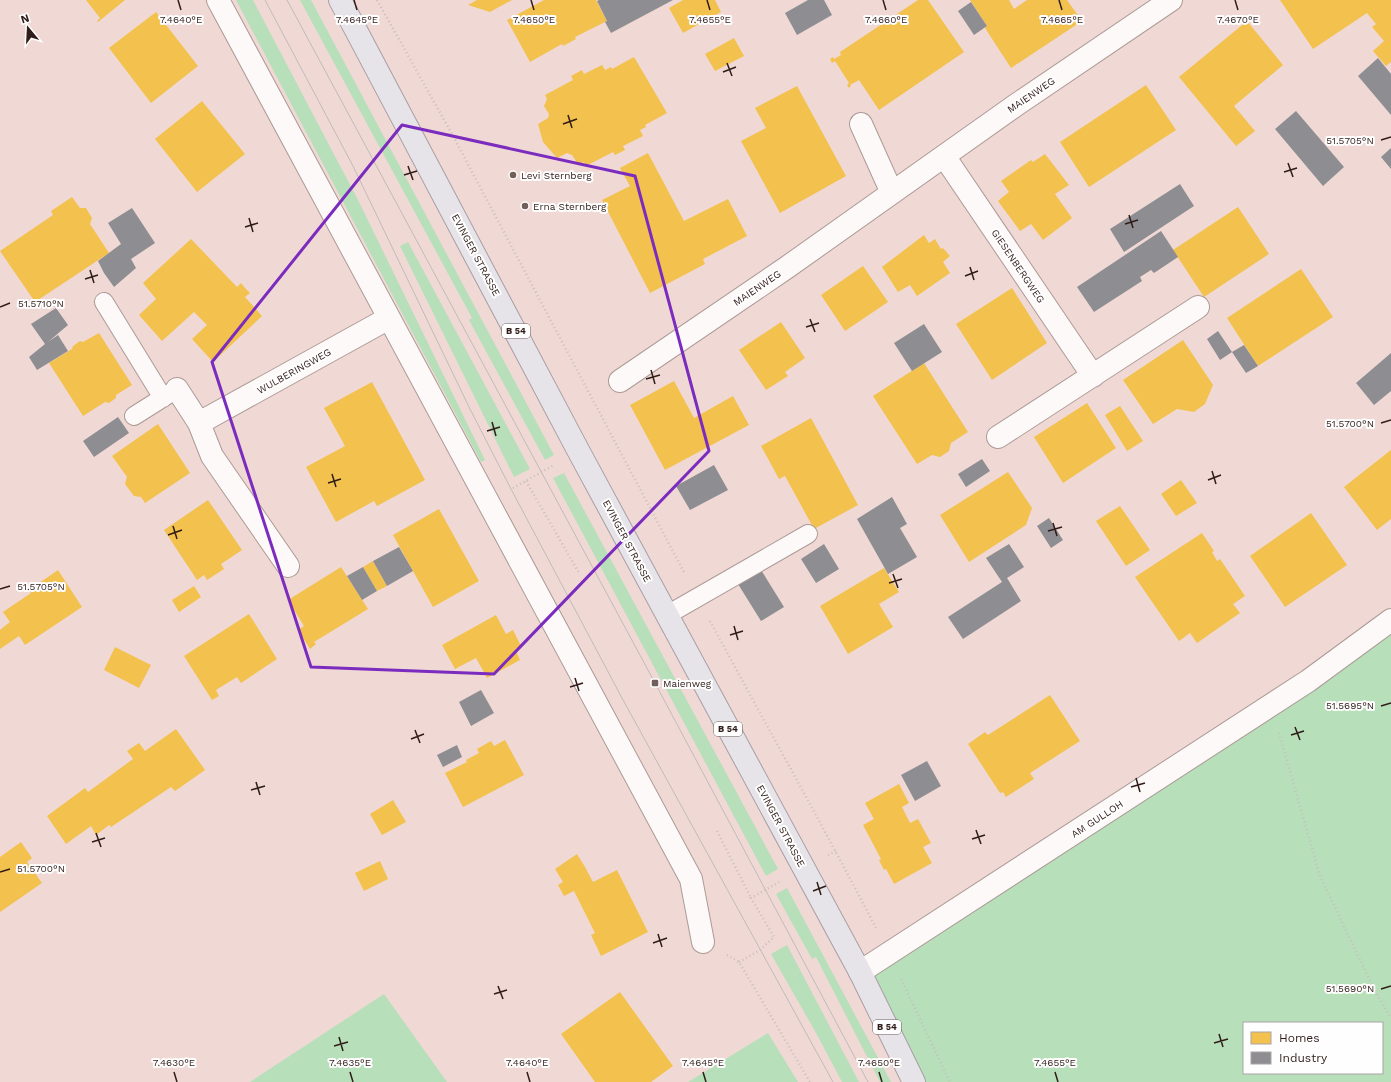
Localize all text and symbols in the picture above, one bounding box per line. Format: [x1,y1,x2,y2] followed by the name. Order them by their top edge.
[8,8,48,48] north arrow
[19,12,31,26] text: N
[160,14,202,25] text: 7.4640°E
[336,14,378,25] text: 7.4645°E
[513,14,555,25] text: 7.4650°E
[689,14,731,25] text: 7.4655°E
[865,14,907,25] text: 7.4660°E
[1041,14,1083,25] text: 7.4665°E
[1217,14,1259,25] text: 7.4670°E
[1005,75,1057,115] street label: MAIENWEG
[1326,135,1374,146] text: 51.5705°N
[508,170,518,180] marker: Levi Sternberg
[521,170,592,181] place label: Levi Sternberg
[520,201,530,211] marker: Erna Sternberg
[533,201,607,212] place label: Erna Sternberg
[450,212,502,298] street label: EVINGER STRASSE
[989,227,1047,305] street label: GIESENBERGWEG
[731,268,783,308] street label: MAIENWEG
[18,298,64,309] text: 51.5710°N
[502,324,530,338] road number: B 54
[255,346,333,396] street label: WULBERINGWEG
[1326,418,1374,429] text: 51.5700°N
[601,498,653,584] street label: EVINGER STRASSE
[17,581,65,592] text: 51.5705°N
[650,678,660,688] marker: Maienweg
[663,678,712,689] place label: Maienweg
[1326,700,1374,711] text: 51.5695°N
[714,722,742,736] road number: B 54
[755,783,807,869] street label: EVINGER STRASSE
[1069,798,1125,840] street label: AM GULLOH
[17,863,65,874] text: 51.5700°N
[1326,983,1374,994] text: 51.5690°N
[873,1020,901,1034] road number: B 54
[1243,1022,1383,1074] legend
[1279,1031,1320,1045] text: Homes
[1279,1051,1328,1065] text: Industry
[153,1057,195,1068] text: 7.4630°E
[329,1057,371,1068] text: 7.4635°E
[506,1057,548,1068] text: 7.4640°E
[682,1057,724,1068] text: 7.4645°E
[858,1057,900,1068] text: 7.4650°E
[1034,1057,1076,1068] text: 7.4655°E

